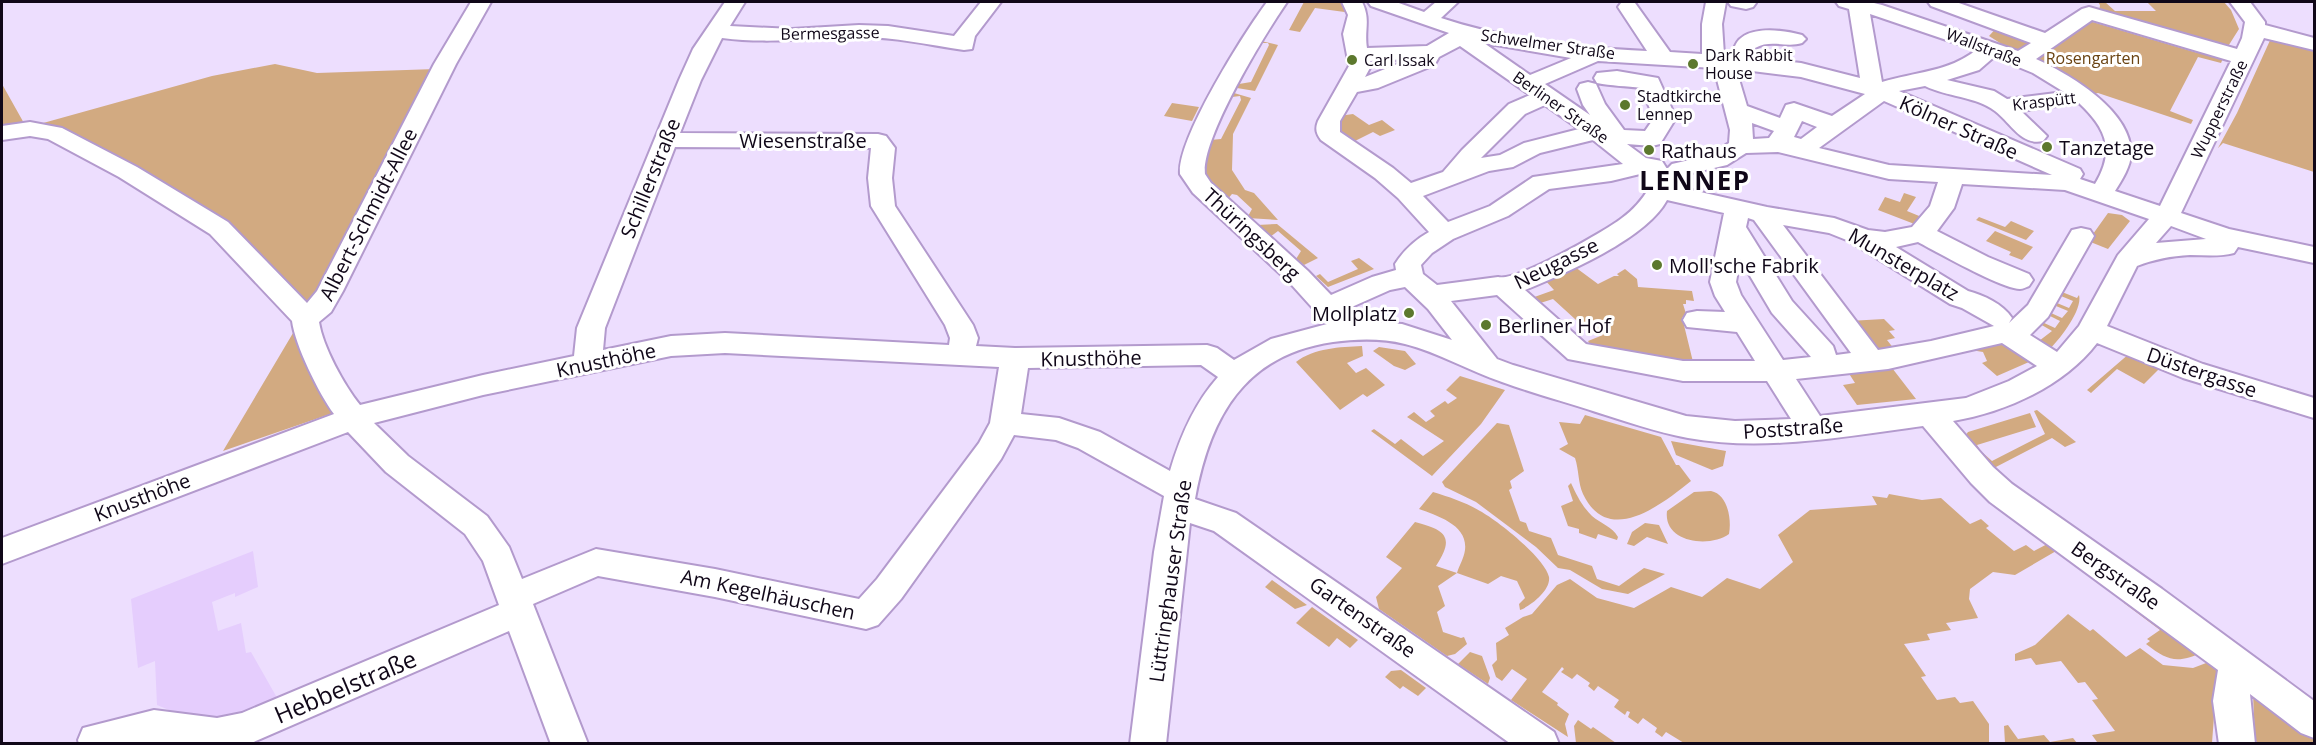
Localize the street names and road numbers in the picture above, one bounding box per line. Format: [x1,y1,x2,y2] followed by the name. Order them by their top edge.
[780,21,880,45] street label: Bermesgasse
[1943,22,2025,72] street label: Wallstraße
[1480,24,1616,64] street label: Schwelmer Straße
[2186,56,2252,162] street label: Wupperstraße
[1509,66,1613,148] street label: Berliner Straße
[2011,86,2077,116] street label: Kraspütt
[1895,89,2023,165] street label: Kölner Straße
[614,114,686,242] street label: Schillerstraße
[313,123,423,305] street label: Albert-Schmidt-Allee
[739,127,867,154] street label: Wiesenstraße
[1197,182,1307,286] street label: Thüringsberg
[1844,221,1964,307] street label: Munsterplatz
[1509,231,1603,295] street label: Neugasse
[554,336,658,384] street label: Knusthöhe
[2143,340,2261,404] street label: Düstergasse
[1040,344,1142,372] street label: Knusthöhe
[1742,411,1844,445] street label: Poststraße
[90,466,194,528] street label: Knusthöhe
[1142,478,1198,684] street label: Lüttringhauser Straße
[2066,534,2166,616] street label: Bergstraße
[678,562,858,626] street label: Am Kegelhäuschen
[1304,570,1422,664] street label: Gartenstraße
[269,641,421,731] street label: Hebbelstraße

